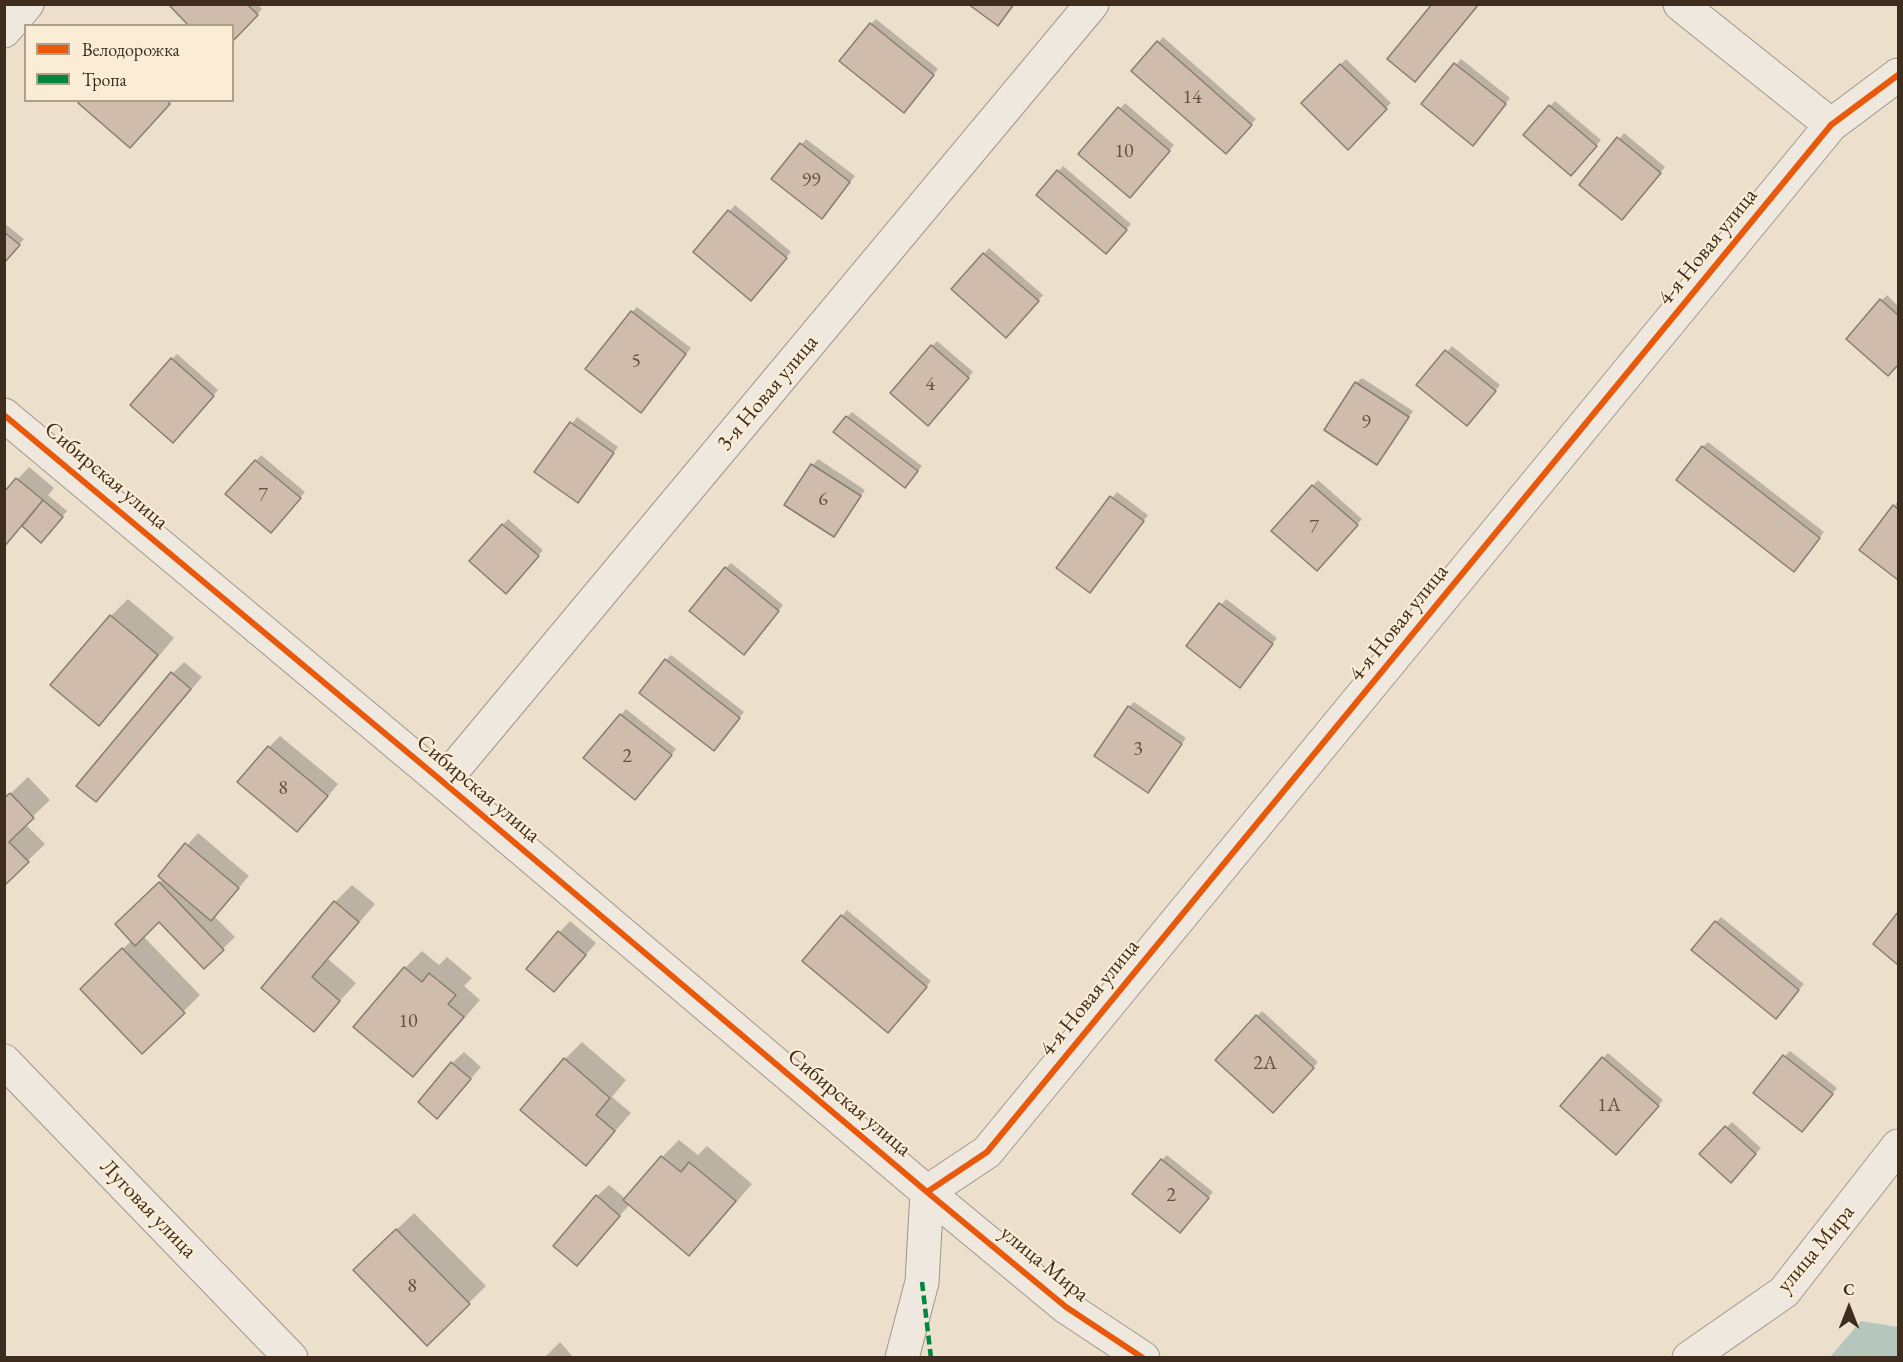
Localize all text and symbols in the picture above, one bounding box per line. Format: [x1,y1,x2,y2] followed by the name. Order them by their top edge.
[24,24,234,102] legend
[82,38,180,61] text: Велодорожка
[82,68,127,91] text: Тропа
[1182,86,1202,110] house number: 14
[1114,140,1134,164] house number: 10
[801,169,821,193] house number: 99
[1653,183,1763,311] street label: 4-я Новая улица
[712,330,824,456] street label: 3-я Новая улица
[631,350,641,374] house number: 5
[925,373,935,397] house number: 4
[1361,411,1371,435] house number: 9
[39,416,173,536] street label: Сибирская улица
[258,484,268,508] house number: 7
[818,488,828,512] house number: 6
[1309,516,1319,540] house number: 7
[1344,559,1454,687] street label: 4-я Новая улица
[411,729,545,849] street label: Сибирская улица
[1133,738,1143,762] house number: 3
[622,745,632,769] house number: 2
[278,777,288,801] house number: 8
[1035,934,1145,1062] street label: 4-я Новая улица
[398,1010,418,1034] house number: 10
[782,1043,916,1163] street label: Сибирская улица
[1253,1052,1277,1076] house number: 2А
[1597,1094,1621,1118] house number: 1А
[94,1154,202,1264] street label: Луговая улица
[1166,1184,1176,1208] house number: 2
[1772,1200,1860,1298] street label: улица Мира
[994,1220,1094,1308] street label: улица Мира
[407,1275,417,1299] house number: 8
[1819,1278,1879,1338] north arrow
[1843,1279,1855,1300] text: С

